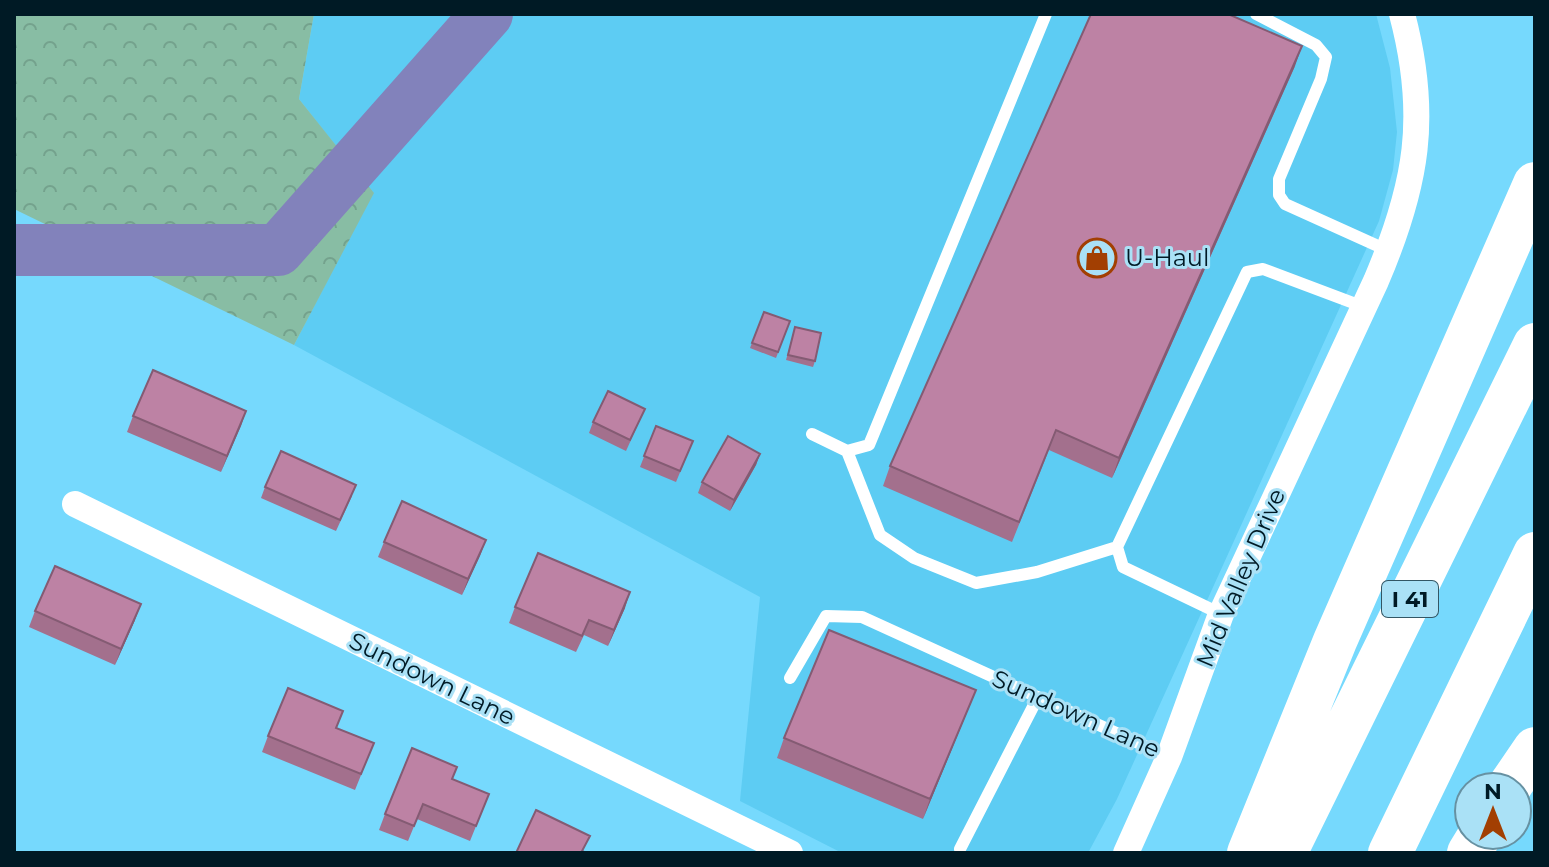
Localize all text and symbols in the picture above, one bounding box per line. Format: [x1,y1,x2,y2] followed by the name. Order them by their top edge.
[1076,237,1118,279] shop icon: U-Haul
[1125,243,1209,272] place label: U-Haul
[1190,484,1291,671] street label: Mid Valley Drive
[1382,581,1438,617] road number: I 41
[345,626,520,731] street label: Sundown Lane
[988,664,1165,764] street label: Sundown Lane
[1453,771,1533,851] north arrow
[1484,778,1502,805] text: N

